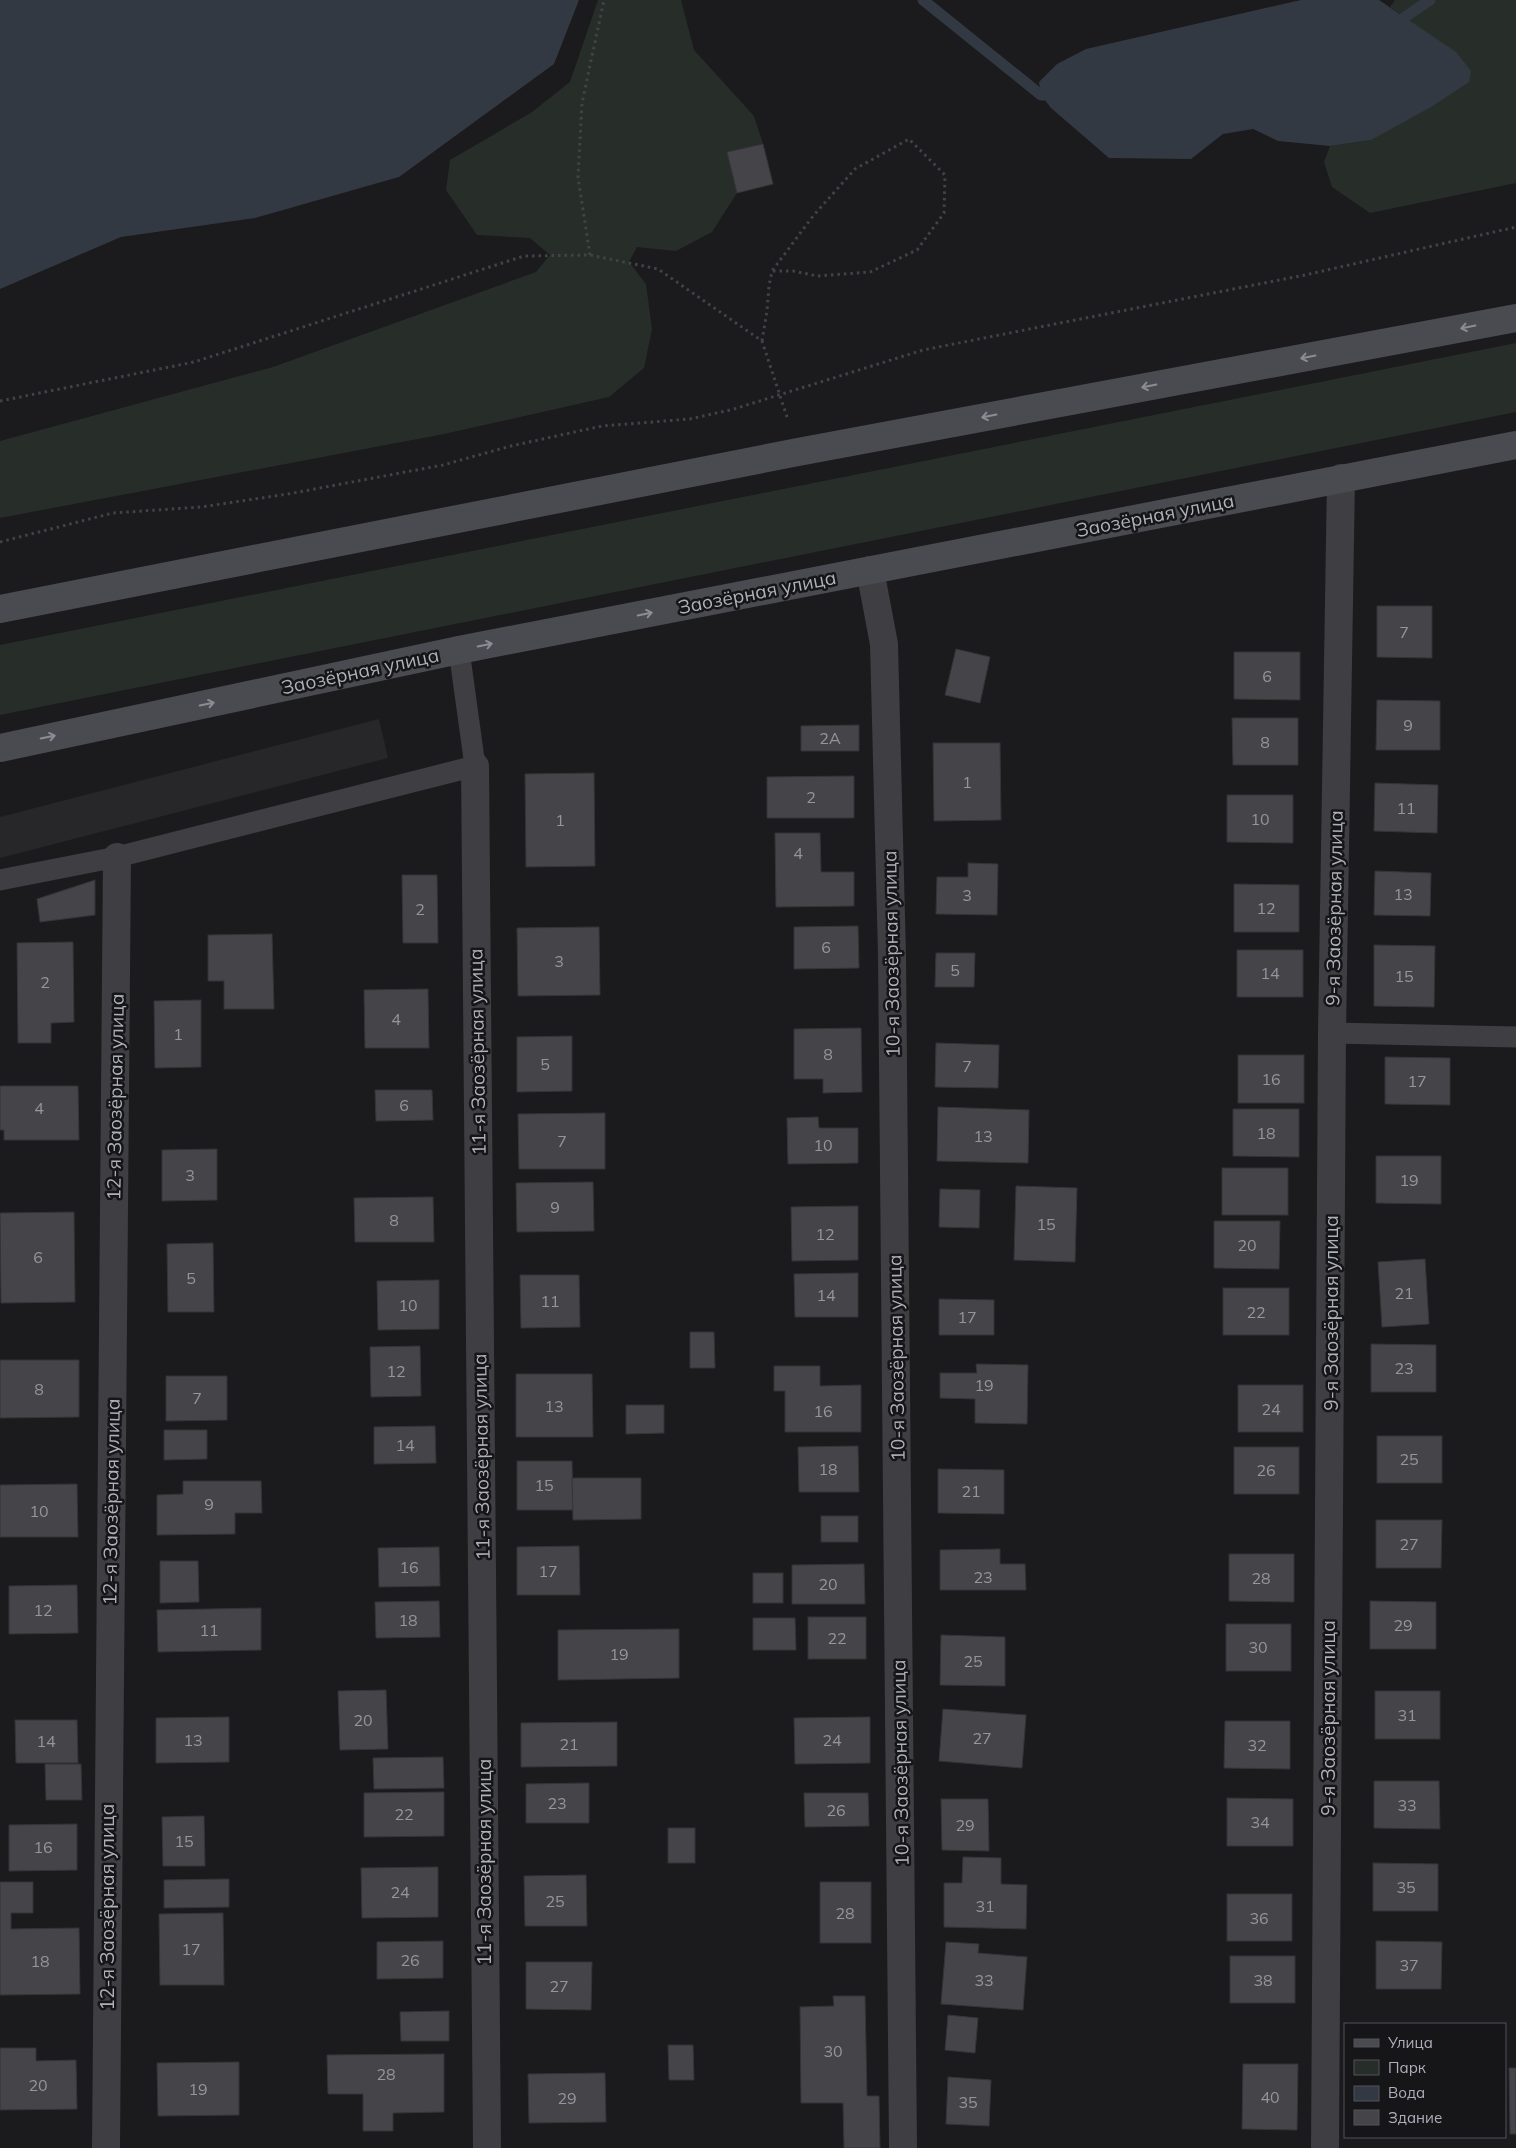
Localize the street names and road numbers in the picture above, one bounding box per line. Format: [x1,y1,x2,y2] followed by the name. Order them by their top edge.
[1074,488,1236,542] street label: Заозёрная улица
[676,565,838,619] street label: Заозёрная улица
[279,643,441,699] street label: Заозёрная улица
[1320,810,1348,1006] street label: 9-я Заозёрная улица
[877,850,905,1058] street label: 10-я Заозёрная улица
[463,948,491,1156] street label: 11-я Заозёрная улица
[101,993,129,1201] street label: 12-я Заозёрная улица
[1319,1215,1343,1411] street label: 9-я Заозёрная улица
[882,1254,910,1462] street label: 10-я Заозёрная улица
[467,1353,495,1561] street label: 11-я Заозёрная улица
[97,1398,125,1606] street label: 12-я Заозёрная улица
[1316,1620,1340,1816] street label: 9-я Заозёрная улица
[886,1659,914,1867] street label: 10-я Заозёрная улица
[472,1759,496,1965] street label: 11-я Заозёрная улица
[95,1804,119,2010] street label: 12-я Заозёрная улица

